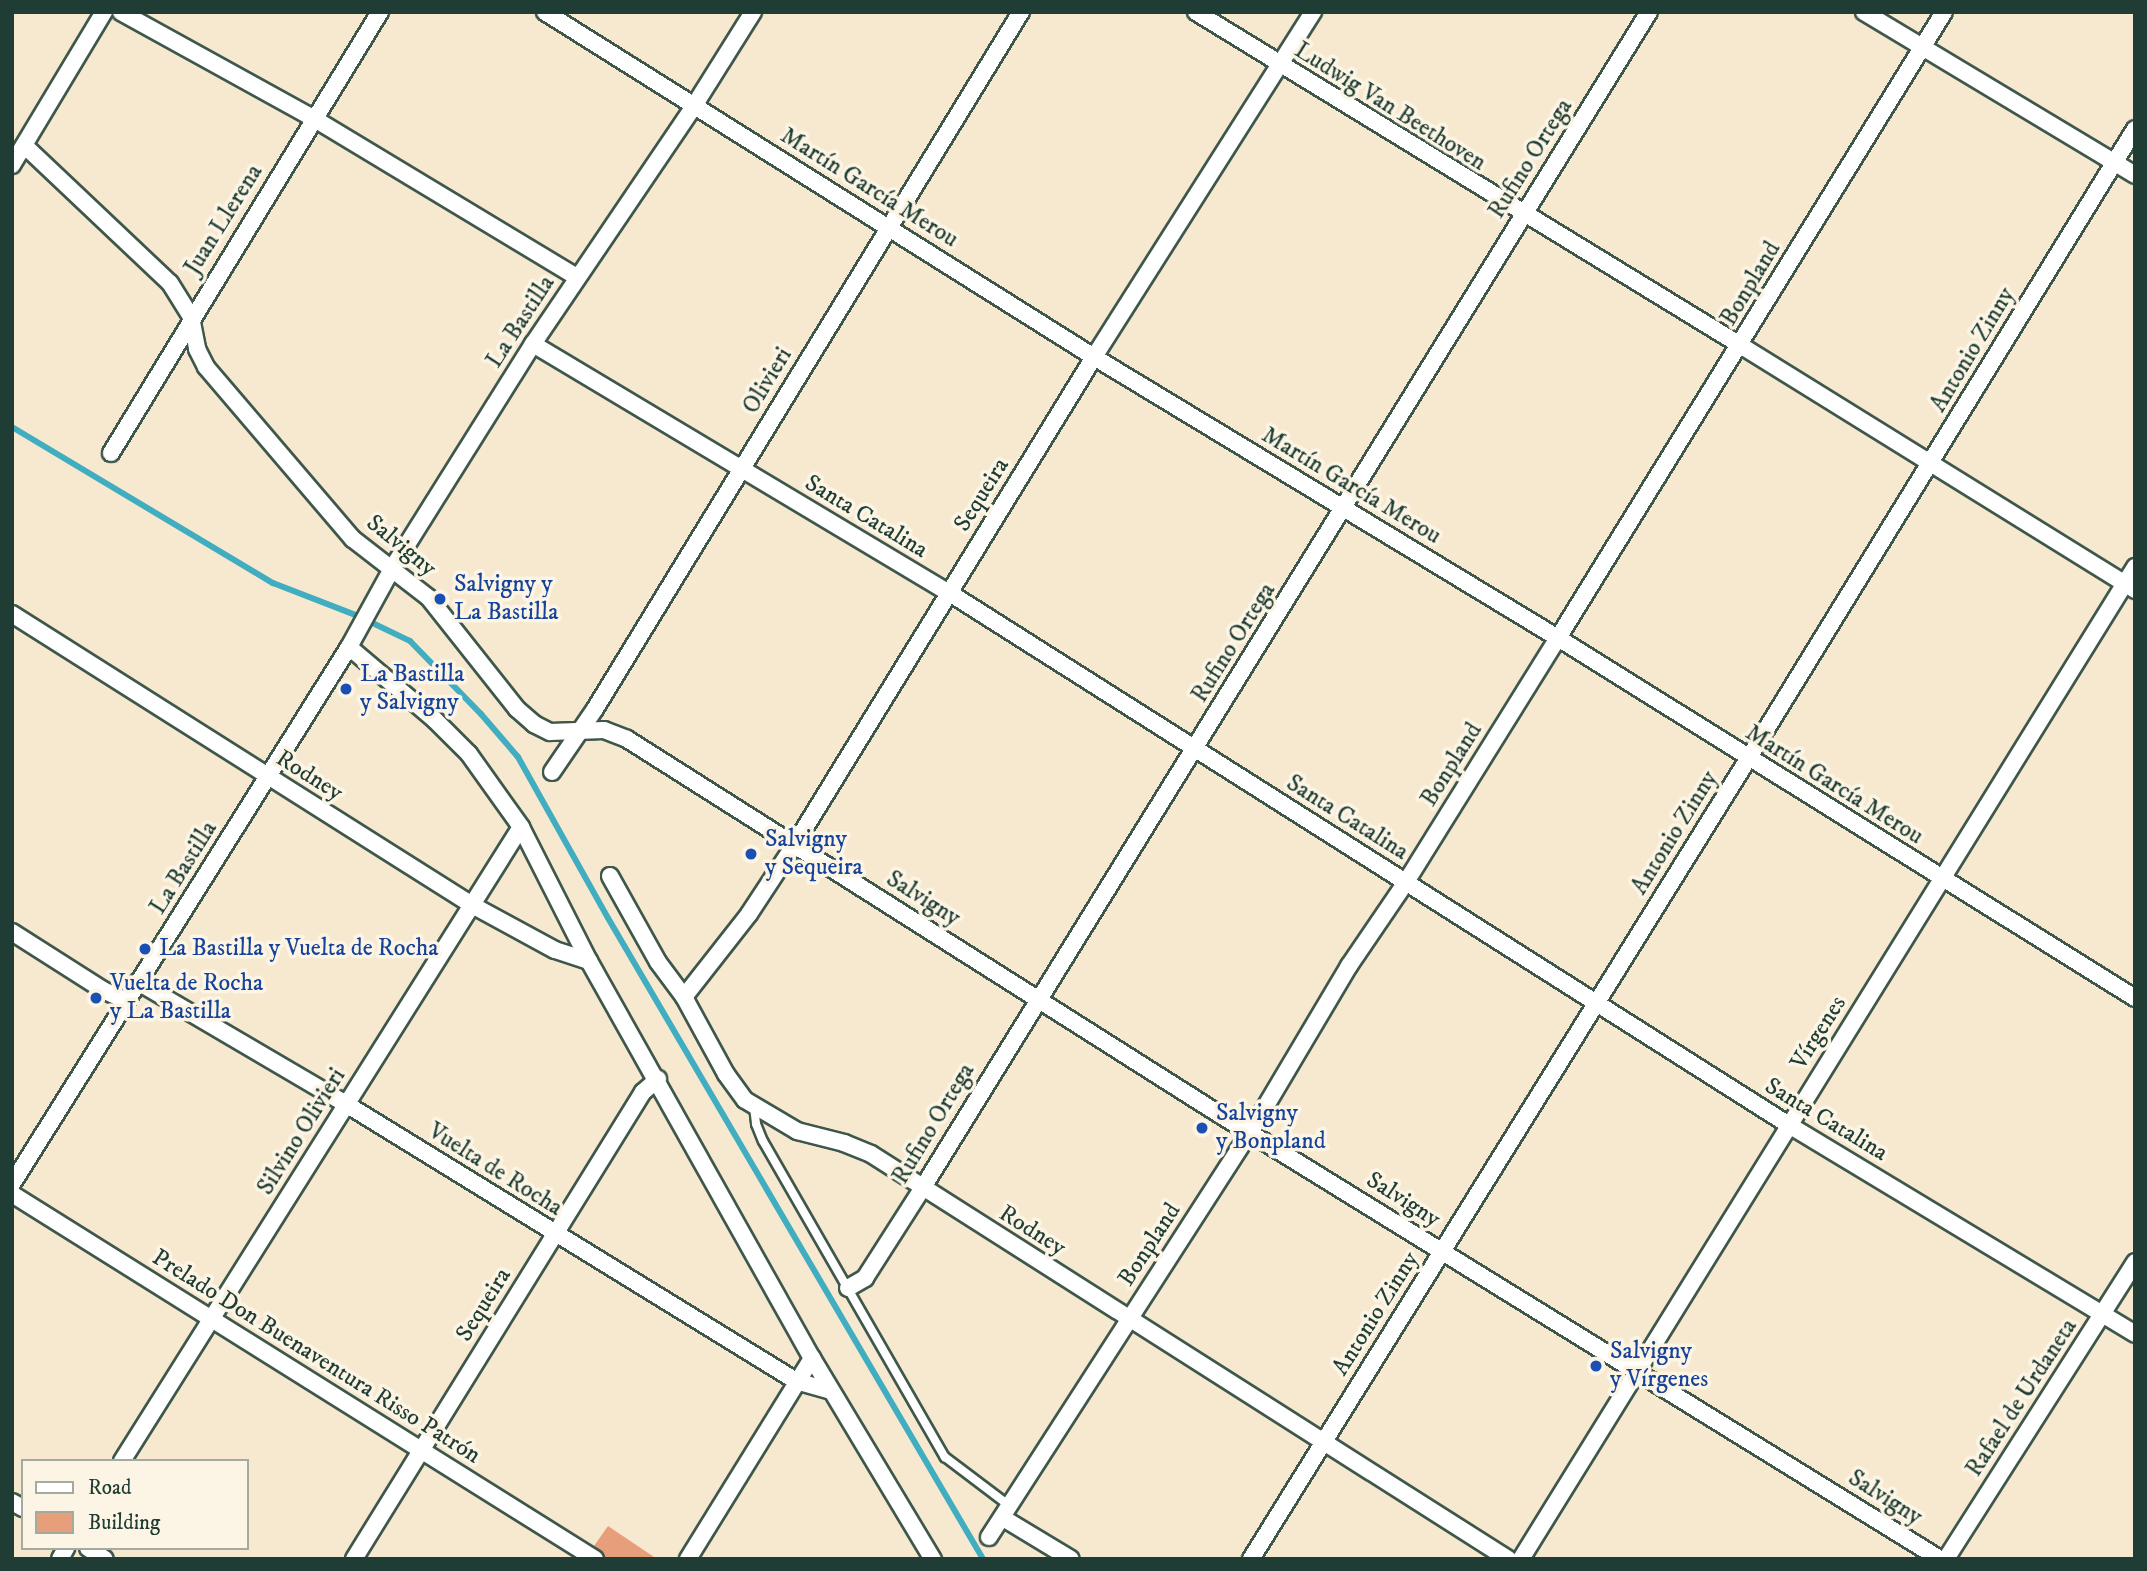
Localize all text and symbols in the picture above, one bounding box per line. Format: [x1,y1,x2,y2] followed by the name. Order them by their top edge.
[1289,36,1491,178] street label: Ludwig Van Beethoven
[1483,94,1579,224] street label: Rufino Ortega
[775,122,963,254] street label: Martín García Merou
[179,159,269,281] street label: Juan Llerena
[1715,237,1787,331] street label: Bonpland
[480,270,562,374] street label: La Bastilla
[1924,282,2022,418] street label: Antonio Zinny
[737,343,799,419] street label: Olivieri
[1256,421,1446,551] street label: Martín García Merou
[948,453,1016,537] street label: Sequeira
[799,469,933,565] street label: Santa Catalina
[360,509,442,583] street label: Salvigny
[454,571,559,627] place label: Salvigny y La Bastilla
[1186,578,1282,708] street label: Rufino Ortega
[432,591,448,607] marker: Salvigny y La Bastilla
[360,661,465,717] place label: La Bastilla y Salvigny
[338,681,354,697] marker: La Bastilla y Salvigny
[1415,718,1489,812] street label: Bonpland
[1740,719,1928,851] street label: Martín García Merou
[270,744,348,808] street label: Rodney
[1626,766,1724,900] street label: Antonio Zinny
[1281,769,1413,867] street label: Santa Catalina
[144,816,224,920] street label: La Bastilla
[765,826,863,882] place label: Salvigny y Sequeira
[743,846,759,862] marker: Salvigny y Sequeira
[881,865,965,933] street label: Salvigny
[159,935,439,963] place label: La Bastilla y Vuelta de Rocha
[137,941,153,957] marker: La Bastilla y Vuelta de Rocha
[110,970,263,1026] place label: Vuelta de Rocha y La Bastilla
[88,990,104,1006] marker: Vuelta de Rocha y La Bastilla
[1785,991,1853,1075] street label: Vírgenes
[887,1058,981,1190] street label: Rufino Ortega
[252,1063,352,1201] street label: Silvino Olivieri
[1759,1072,1893,1168] street label: Santa Catalina
[1216,1100,1326,1156] place label: Salvigny y Bonpland
[422,1117,568,1223] street label: Vuelta de Rocha
[1194,1120,1210,1136] marker: Salvigny y Bonpland
[1361,1166,1445,1234] street label: Salvigny
[1113,1198,1187,1292] street label: Bonpland
[993,1199,1071,1263] street label: Rodney
[146,1244,486,1470] street label: Prelado Don Buenaventura Risso Patrón
[1327,1247,1425,1381] street label: Antonio Zinny
[450,1263,518,1347] street label: Sequeira
[1960,1314,2084,1482] street label: Rafael de Urdaneta
[1610,1338,1708,1394] place label: Salvigny y Vírgenes
[1588,1358,1604,1374] marker: Salvigny y Vírgenes
[21,1459,248,1550] legend
[1843,1464,1927,1532] street label: Salvigny
[88,1475,132,1501] text: Road
[88,1510,160,1536] text: Building

